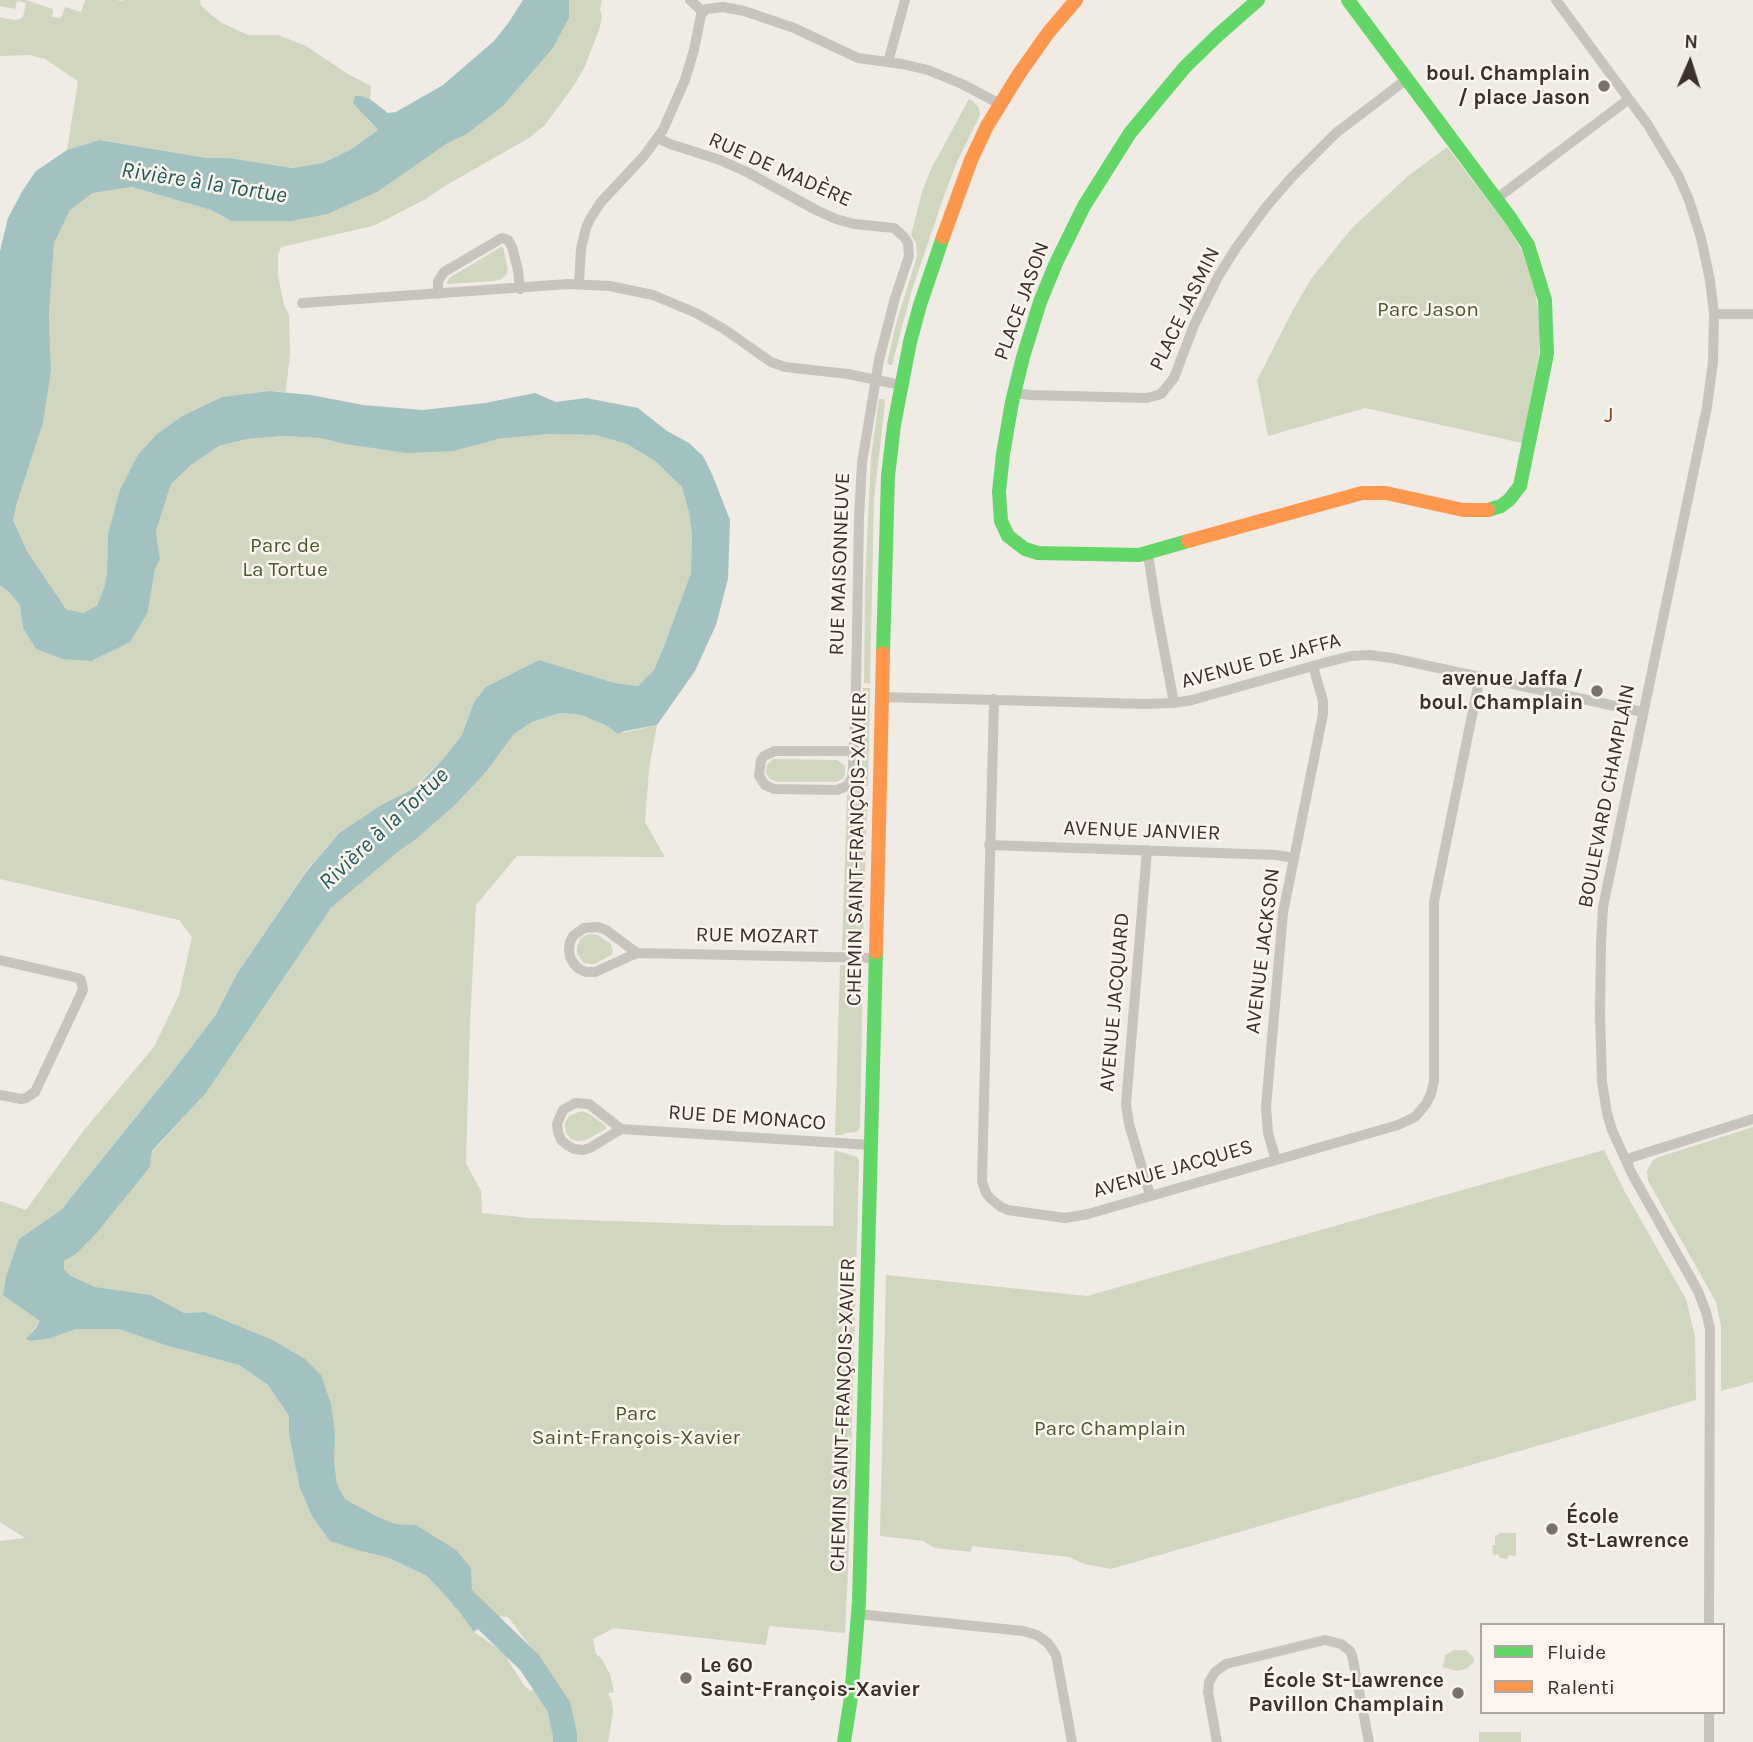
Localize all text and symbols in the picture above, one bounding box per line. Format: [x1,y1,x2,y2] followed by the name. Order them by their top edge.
[1655,28,1725,98] north arrow
[1684,31,1698,53] text: N
[1426,61,1590,111] place label: boul. Champlain / place Jason
[1596,78,1612,94] marker: boul. Champlain / place Jason
[704,127,856,213] street label: RUE DE MADÈRE
[119,156,289,210] water label: Rivière à la Tortue
[989,238,1055,364] street label: PLACE JASON
[1144,243,1226,375] street label: PLACE JASMIN
[1377,297,1479,323] park label: Parc Jason
[1604,401,1616,429] district label: J
[824,472,856,656] street label: RUE MAISONNEUVE
[242,533,328,583] park label: Parc de La Tortue
[1179,628,1343,694] street label: AVENUE DE JAFFA
[1419,666,1583,716] place label: avenue Jaffa / boul. Champlain
[1573,682,1641,910] street label: BOULEVARD CHAMPLAIN
[1589,683,1605,699] marker: avenue Jaffa / boul. Champlain
[842,692,872,1006] street label: CHEMIN SAINT-FRANÇOIS-XAVIER
[313,762,455,896] water label: Rivière à la Tortue
[1063,816,1221,846] street label: AVENUE JANVIER
[1240,867,1286,1035] street label: AVENUE JACKSON
[1095,911,1135,1093] street label: AVENUE JACQUARD
[696,922,818,950] street label: RUE MOZART
[667,1100,827,1136] street label: RUE DE MONACO
[1090,1134,1256,1204] street label: AVENUE JACQUES
[825,1257,861,1573] street label: CHEMIN SAINT-FRANÇOIS-XAVIER
[532,1401,740,1451] park label: Parc Saint-François-Xavier
[1034,1416,1186,1442] park label: Parc Champlain
[1566,1504,1689,1554] place label: École St-Lawrence
[1544,1521,1560,1537] marker: École St-Lawrence
[1480,1623,1725,1714] legend
[1547,1640,1606,1664] text: Fluide
[700,1653,919,1703] place label: Le 60 Saint-François-Xavier
[1249,1668,1444,1718] place label: École St-Lawrence Pavillon Champlain
[678,1670,694,1686] marker: Le 60 Saint-François-Xavier
[1547,1675,1615,1699] text: Ralenti
[1450,1685,1466,1701] marker: École St-Lawrence Pavillon Champlain

